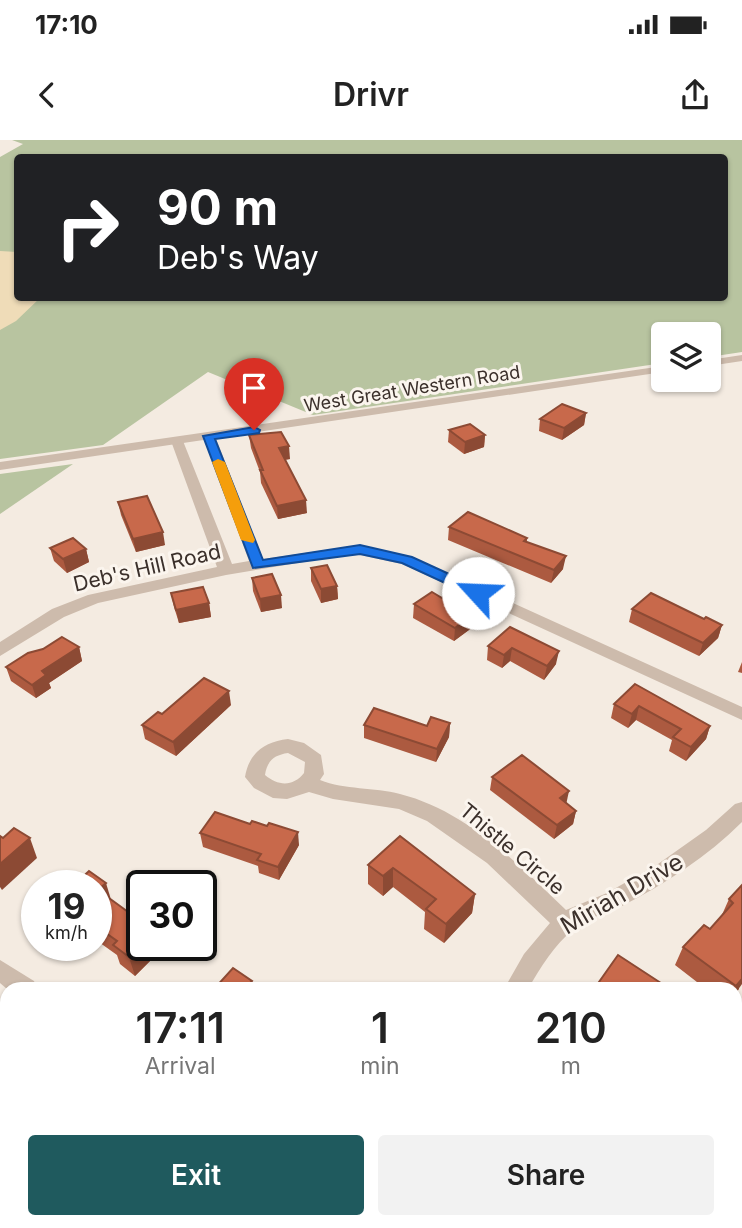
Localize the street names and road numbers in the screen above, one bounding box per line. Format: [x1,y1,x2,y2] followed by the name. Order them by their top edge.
[302,361,522,416] street label: West Great Western Road
[71,538,223,597] street label: Deb's Hill Road
[455,797,570,900] street label: Thistle Circle
[555,847,688,940] street label: Miriah Drive

